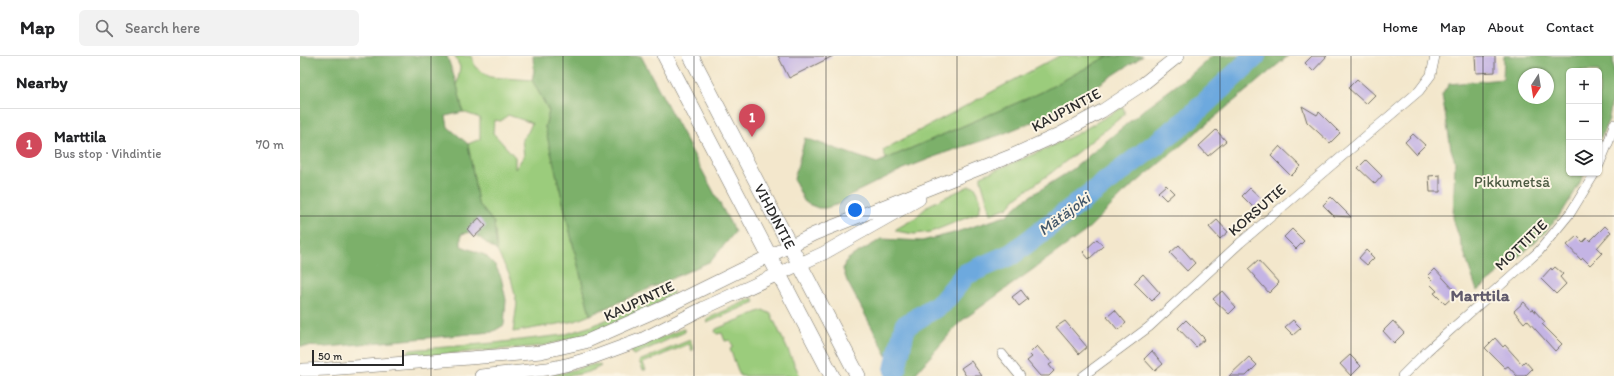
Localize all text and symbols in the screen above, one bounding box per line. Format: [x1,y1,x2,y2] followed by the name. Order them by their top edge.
[79,10,359,46] search box
[20,16,55,39] text: Map
[93,17,115,39] icon: search
[125,19,200,37] text: Search here
[1383,19,1418,36] text: Home
[1440,19,1466,36] text: Map
[1488,19,1524,36] text: About
[1546,19,1594,36] text: Contact
[1518,68,1554,104] north arrow
[1566,68,1602,176] map controls
[1566,68,1602,104] button: +
[16,72,68,92] text: Nearby
[1028,84,1104,136] street label: KAUPINTIE
[739,104,765,137] pin: 1
[1566,104,1602,140] button: −
[54,128,106,146] text: Marttila
[26,137,32,152] text: 1
[256,137,284,152] text: 70 m
[1566,140,1602,176] button: layers
[54,146,161,161] text: Bus stop · Vihdintie
[1474,173,1550,191] park label: Pikkumetsä
[1225,180,1289,240] street label: KORSUTIE
[750,181,799,252] street label: VIHDINTIE
[1034,187,1095,240] water label: Mätäjoki
[845,200,865,220] your location
[1491,216,1551,274] street label: MOTTITIE
[601,277,677,325] street label: KAUPINTIE
[1450,285,1510,305] district label: Marttila
[312,348,404,367] scale bar
[318,350,342,363] text: 50 m

